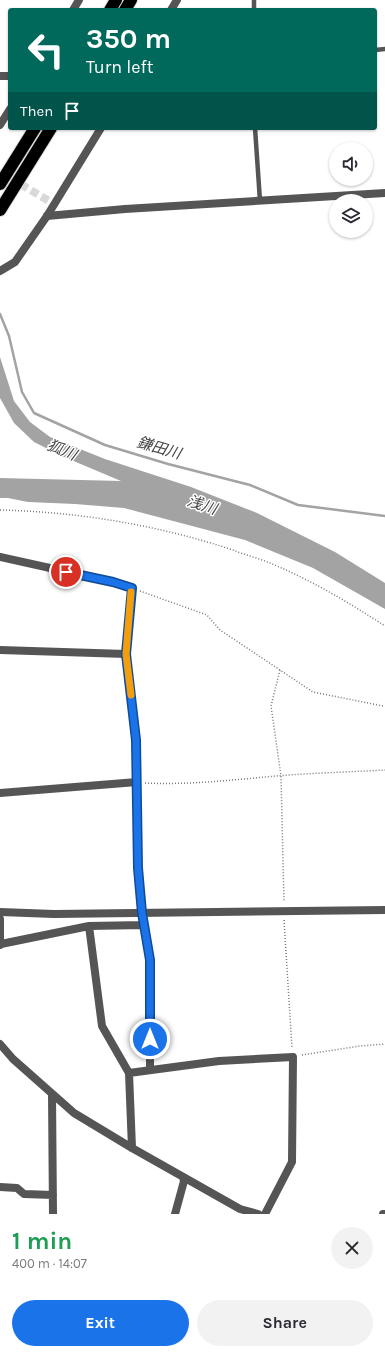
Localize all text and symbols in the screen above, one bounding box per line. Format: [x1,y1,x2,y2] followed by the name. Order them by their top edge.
[86,22,171,55] text: 350 m
[20,24,72,76] icon: left
[86,56,154,78] text: Turn left
[61,100,83,122] icon: arrive
[20,102,53,120] text: Then
[329,142,373,238] map controls
[329,142,373,186] button: sound
[329,194,373,238] button: layers
[135,433,185,463] water label: 鎌田川
[45,436,81,465] water label: 狐川
[185,492,221,519] water label: 浅川
[49,555,83,589] pin
[55,561,77,583] icon: arrive
[129,1018,171,1060] position arrow
[12,1227,72,1255] text: 1 min
[331,1227,373,1269] button: close
[12,1256,87,1271] text: 400 m · 14:07
[12,1300,189,1346] button: Exit
[197,1300,373,1346] button: Share

